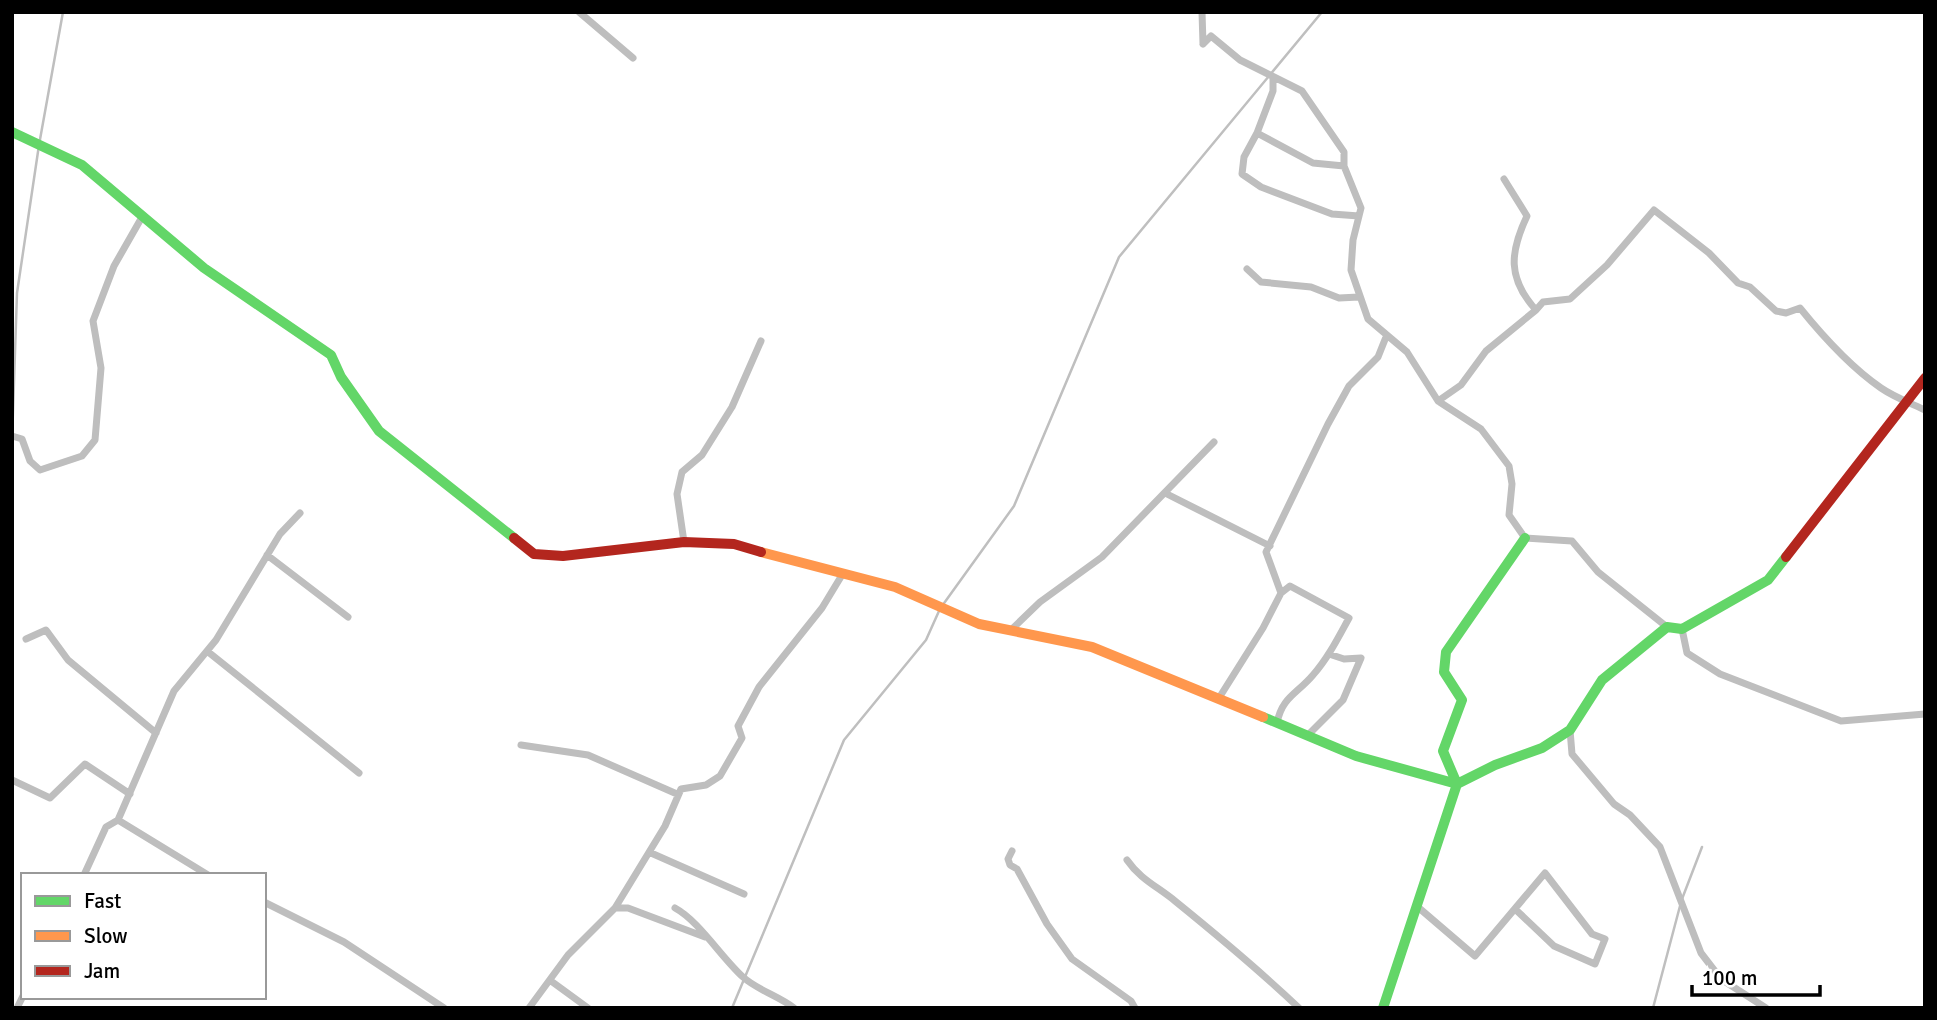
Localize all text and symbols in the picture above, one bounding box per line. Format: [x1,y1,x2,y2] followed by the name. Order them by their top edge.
[21,873,266,999] legend
[84,888,121,914] text: Fast
[84,923,128,949] text: Slow
[1692,954,1820,998] scale bar
[84,958,120,984] text: Jam
[1702,965,1757,991] text: 100 m

